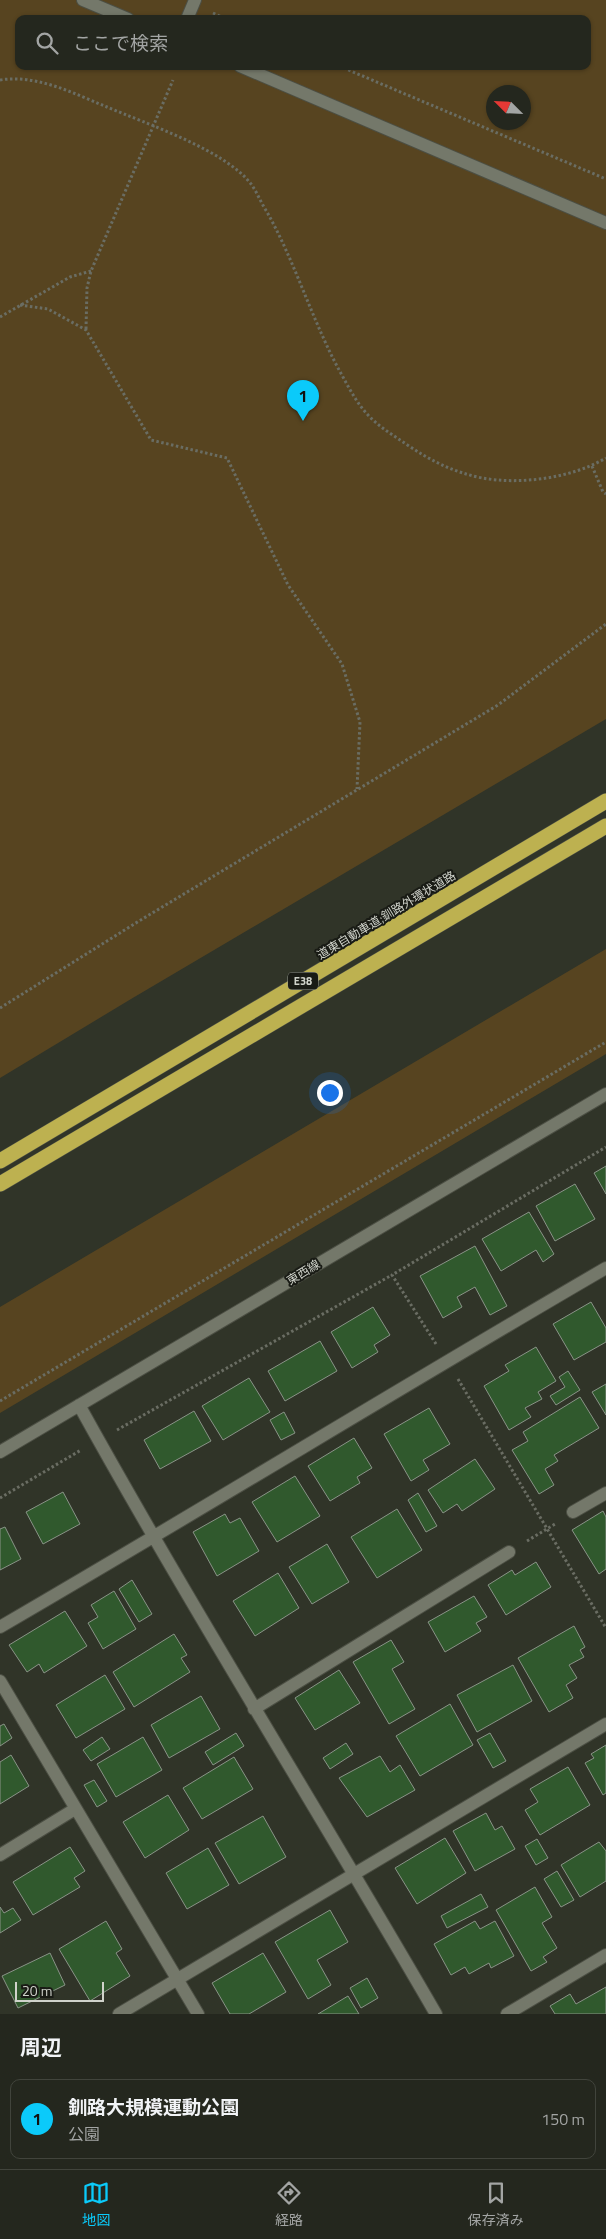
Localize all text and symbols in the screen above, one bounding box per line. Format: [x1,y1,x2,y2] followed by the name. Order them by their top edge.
[15,15,591,70] search box
[73,28,168,57] text: ここで検索
[33,29,61,57] icon: search
[486,85,531,130] north arrow
[287,380,319,421] pin: 1
[313,866,459,964] street label: 道東自動車道;釧路外環状道路
[288,972,318,989] road number: E38
[317,1080,343,1106] your location
[283,1255,323,1289] street label: 東西線
[15,1979,104,2002] scale bar
[22,1980,52,2001] text: 20 m
[20,2031,62,2063] text: 周辺
[68,2092,239,2121] text: 釧路大規模運動公園
[33,2107,41,2131] text: 1
[541,2107,585,2131] text: 150 m
[68,2122,100,2146] text: 公園
[82,2179,110,2230] tab: 地図
[275,2179,303,2230] tab: 経路
[468,2179,524,2230] tab: 保存済み

